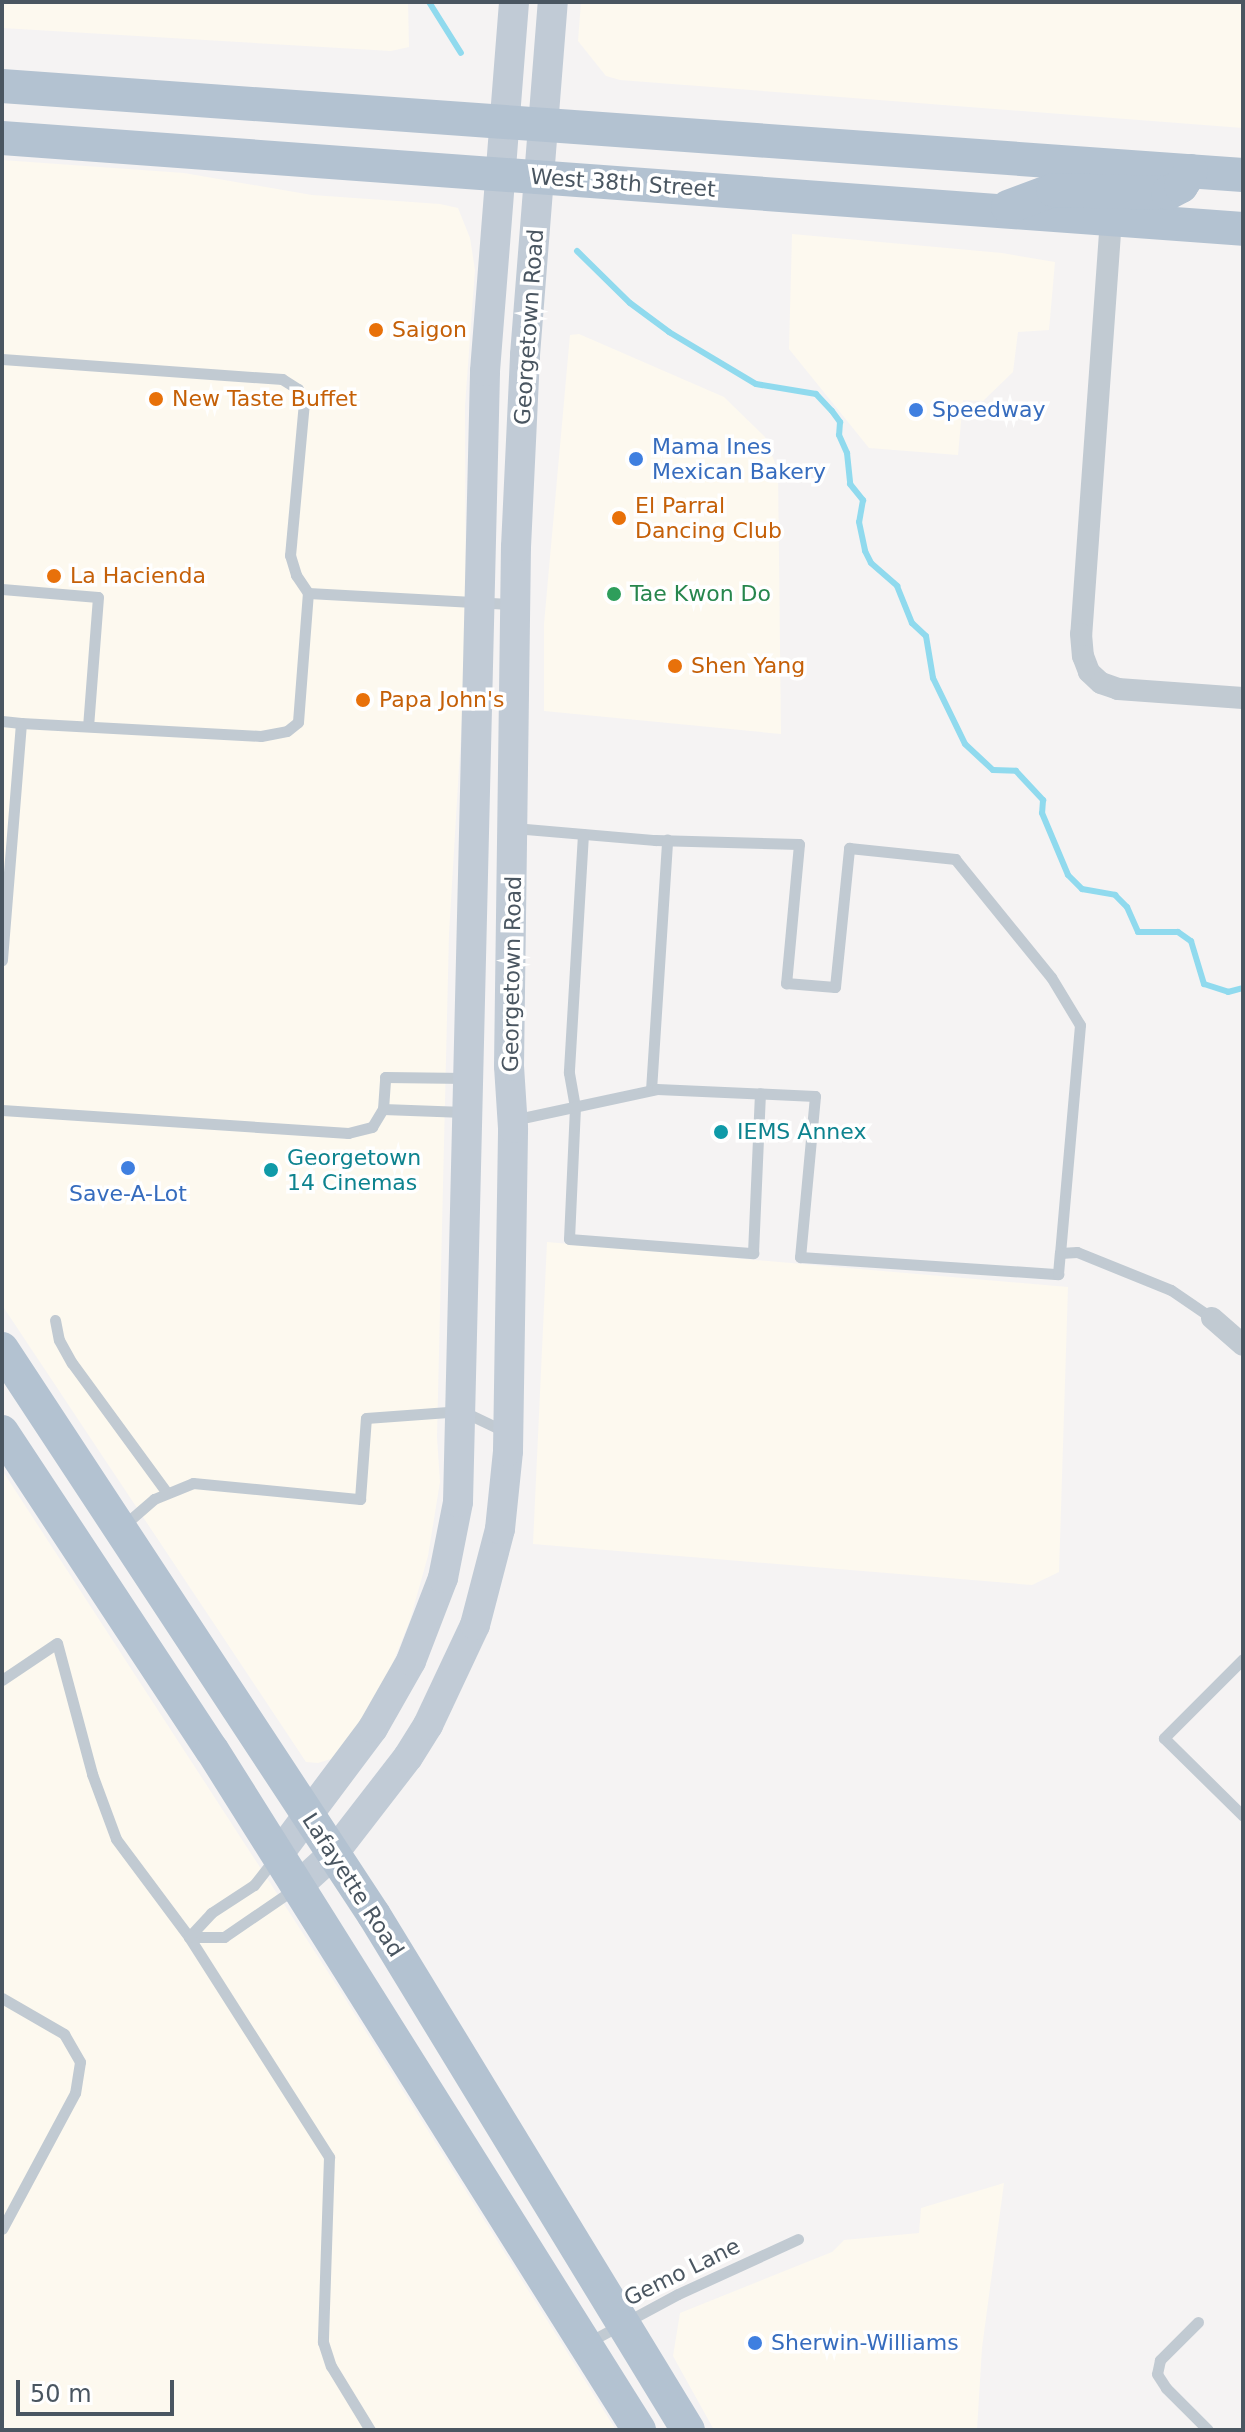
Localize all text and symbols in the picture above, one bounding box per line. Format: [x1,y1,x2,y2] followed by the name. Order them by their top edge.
[530,163,716,203] street label: West 38th Street
[509,228,549,426] street label: Georgetown Road
[392,317,467,343] place label: Saigon
[367,321,385,339] marker: Saigon
[172,386,357,412] place label: New Taste Buffet
[147,390,165,408] marker: New Taste Buffet
[932,397,1045,423] place label: Speedway
[907,401,925,419] marker: Speedway
[652,433,826,484] place label: Mama Ines Mexican Bakery
[627,450,645,468] marker: Mama Ines Mexican Bakery
[635,492,782,544] place label: El Parral Dancing Club
[610,509,628,527] marker: El Parral Dancing Club
[70,563,206,589] place label: La Hacienda
[45,567,63,585] marker: La Hacienda
[630,581,771,607] place label: Tae Kwon Do
[605,585,623,603] marker: Tae Kwon Do
[691,653,805,679] place label: Shen Yang
[666,657,684,675] marker: Shen Yang
[379,687,505,713] place label: Papa John's
[354,691,372,709] marker: Papa John's
[497,876,527,1072] street label: Georgetown Road
[737,1119,866,1145] place label: IEMS Annex
[712,1123,730,1141] marker: IEMS Annex
[287,1144,421,1196] place label: Georgetown 14 Cinemas
[119,1159,137,1177] marker: Save-A-Lot
[262,1161,280,1179] marker: Georgetown 14 Cinemas
[69,1181,187,1207] place label: Save-A-Lot
[297,1808,409,1962] street label: Lafayette Road
[620,2233,744,2311] street label: Gemo Lane
[771,2330,959,2356] place label: Sherwin-Williams
[746,2334,764,2352] marker: Sherwin-Williams
[20,2364,178,2414] scale bar
[30,2380,92,2408] text: 50 m

